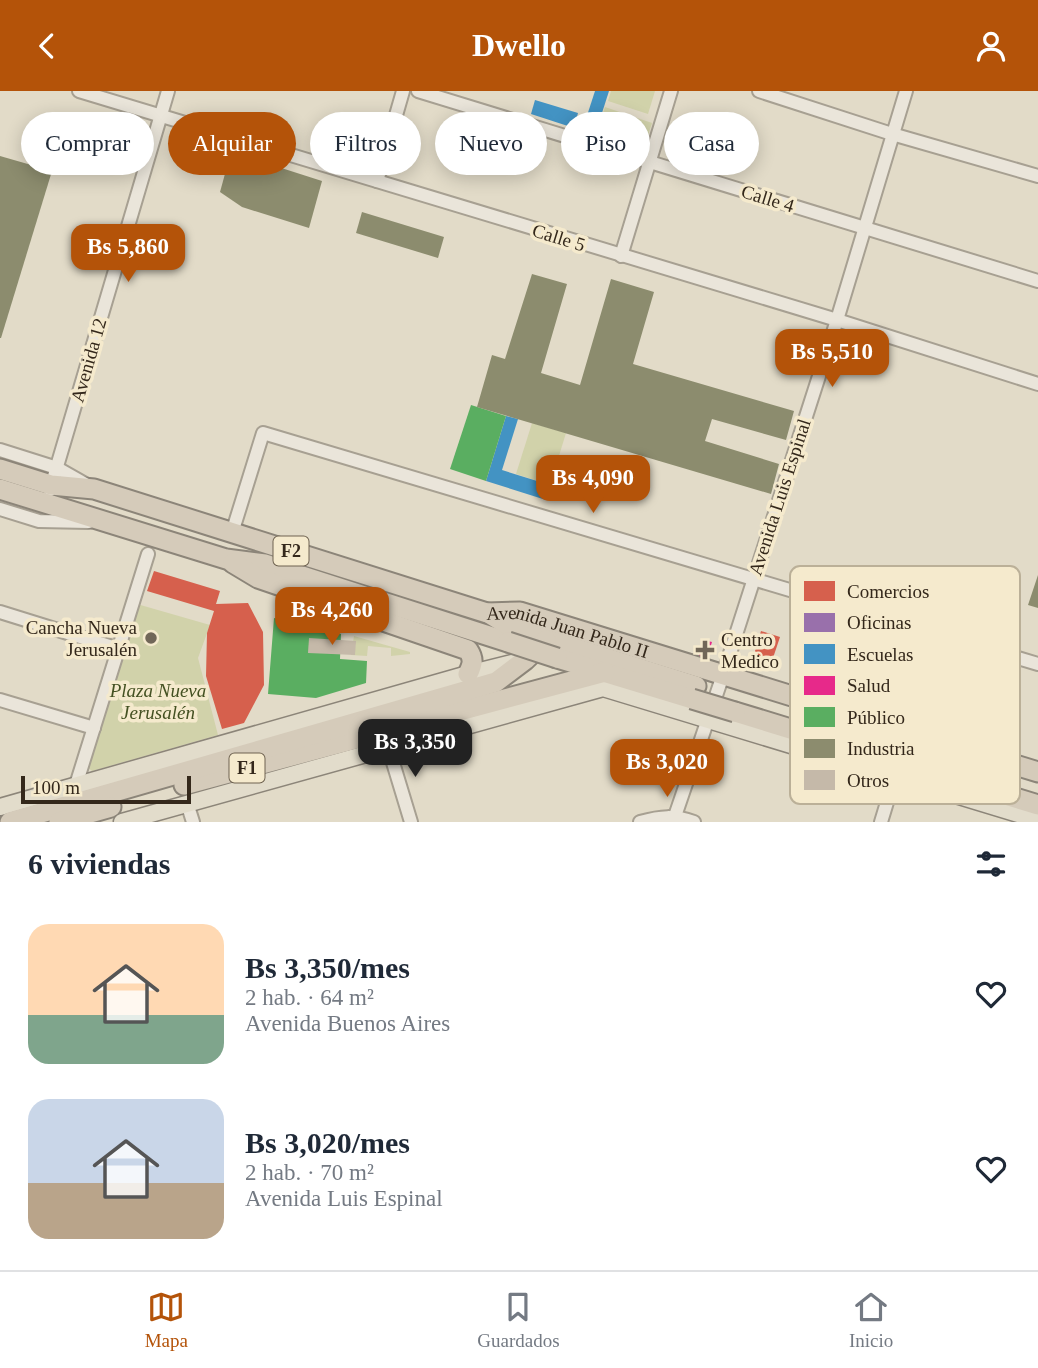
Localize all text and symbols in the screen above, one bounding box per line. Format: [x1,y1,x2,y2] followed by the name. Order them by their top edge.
[28,27,66,65] icon: back
[472,27,566,63] text: Dwello
[972,27,1010,65] icon: person
[21,112,154,175] chip: Comprar
[168,112,296,175] chip: Alquilar
[310,112,421,175] chip: Filtros
[435,112,547,175] chip: Nuevo
[561,112,650,175] chip: Piso
[664,112,759,175] chip: Casa
[739,180,797,217] street label: Calle 4
[530,219,588,255] street label: Calle 5
[56,225,200,284] pin: Bs 5,860
[87,234,169,259] text: Bs 5,860
[66,316,111,405] street label: Avenida 12
[760,329,904,389] pin: Bs 5,510
[791,339,873,364] text: Bs 5,510
[744,416,815,578] street label: Avenida Luis Espinal
[521,455,665,515] pin: Bs 4,090
[552,465,634,490] text: Bs 4,090
[274,537,308,565] road number: F2
[790,566,1020,804] legend
[847,581,929,602] text: Comercios
[260,587,404,647] pin: Bs 4,260
[291,597,373,622] text: Bs 4,260
[486,601,651,662] street label: Avenida Juan Pablo II
[847,612,911,633] text: Oficinas
[26,617,138,660] place label: Cancha Nueva Jerusalén
[721,629,779,672] place label: Centro Medico
[143,630,159,646] marker: Cancha Nueva Jerusalén
[695,640,715,660] marker: Centro Medico
[847,644,913,665] text: Escuelas
[847,675,891,696] text: Salud
[109,680,206,723] park label: Plaza Nueva Jerusalén
[847,707,905,728] text: Público
[343,719,487,779] pin: Bs 3,350
[374,729,456,754] text: Bs 3,350
[847,738,915,759] text: Industria
[595,739,739,799] pin: Bs 3,020
[626,749,708,774] text: Bs 3,020
[230,753,264,783] road number: F1
[847,770,889,791] text: Otros
[21,773,191,805] scale bar
[32,777,80,798] text: 100 m
[972,845,1010,883] icon: filters
[28,847,171,880] text: 6 viviendas
[245,951,410,984] text: Bs 3,350/mes
[84,952,168,1036] icon: home
[972,975,1010,1013] icon: heart
[245,985,374,1010] text: 2 hab. · 64 m²
[245,1011,450,1036] text: Avenida Buenos Aires
[245,1126,410,1159] text: Bs 3,020/mes
[84,1127,168,1211] icon: home
[972,1150,1010,1188] icon: heart
[245,1160,374,1185] text: 2 hab. · 70 m²
[245,1186,443,1211] text: Avenida Luis Espinal
[145,1288,188,1352] tab: Mapa
[477,1288,560,1352] tab: Guardados
[849,1288,893,1352] tab: Inicio

